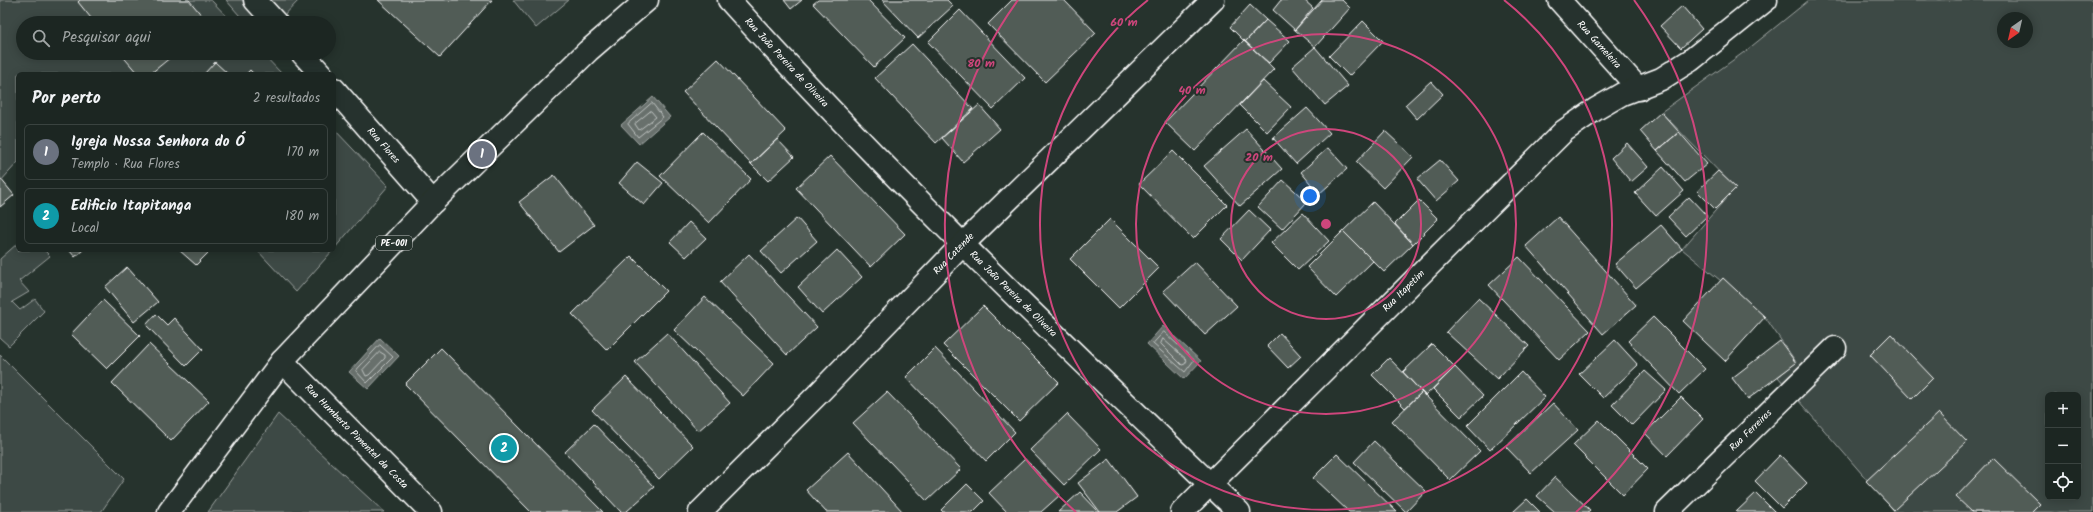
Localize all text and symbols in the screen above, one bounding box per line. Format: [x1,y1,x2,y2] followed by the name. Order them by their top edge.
[1997,12,2033,48] north arrow
[1110,13,1138,32] text: 60 m
[741,14,833,111] street label: Rua João Pereira de Oliveira
[16,16,336,60] search box
[1573,17,1625,73] street label: Rua Gameleira
[62,26,151,50] text: Pesquisar aqui
[30,27,52,49] icon: search
[967,54,995,73] text: 80 m
[1178,81,1206,100] text: 40 m
[32,85,101,112] text: Por perto
[253,88,320,109] text: 2 resultados
[363,124,404,168] street label: Rua Flores
[71,130,245,154] text: Igreja Nossa Senhora do Ó
[469,139,495,169] pin: 1
[44,142,48,163] text: 1
[287,142,319,163] text: 170 m
[1245,148,1273,167] text: 20 m
[71,154,180,175] text: Templo · Rua Flores
[1300,186,1320,206] your location
[71,194,191,218] text: Edificio Itapitanga
[42,206,50,227] text: 2
[285,206,319,227] text: 180 m
[1319,217,1333,231] centre of rings
[71,218,99,239] text: Local
[929,229,978,278] street label: Rua Catende
[376,236,412,250] road number: PE-001
[966,247,1061,341] street label: Rua João Pereira de Oliveira
[1379,266,1429,316] street label: Rua Itapetim
[301,380,412,493] street label: Rua Humberto Pimentel da Costa
[2045,392,2081,500] map controls
[2045,392,2081,428] button: +
[1726,405,1776,455] street label: Rua Ferreiros
[2045,428,2081,464] button: −
[491,433,517,463] pin: 2
[2045,464,2081,500] button: locate

